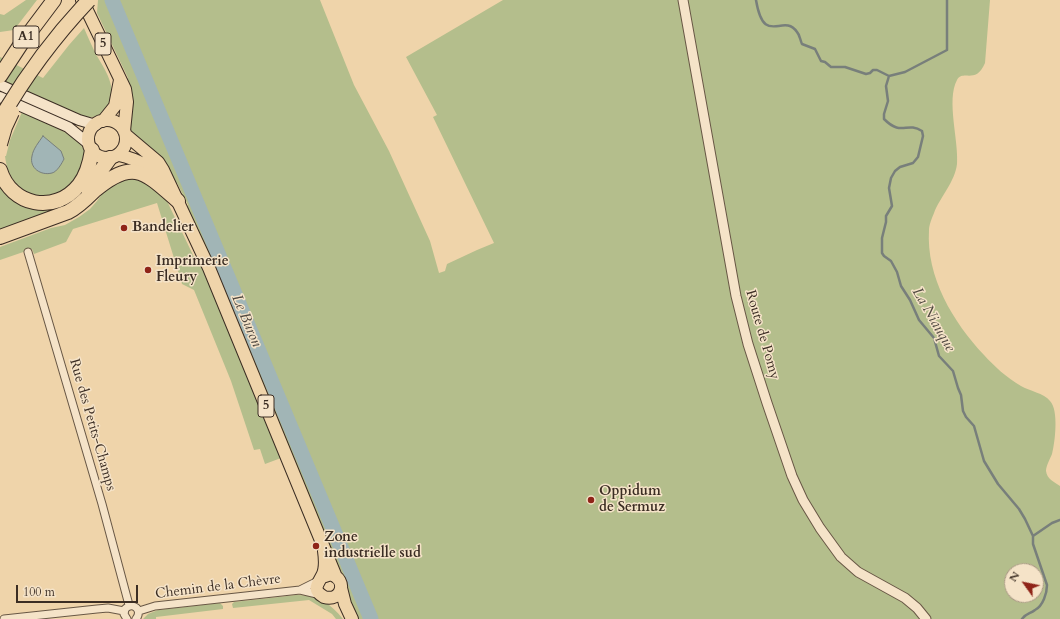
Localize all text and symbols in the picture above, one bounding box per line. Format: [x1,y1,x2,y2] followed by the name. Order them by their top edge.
[13,26,39,48] road number: A1
[95,33,111,55] road number: 5
[132,220,194,236] place label: Bandelier
[119,223,129,233] marker: Bandelier
[156,254,229,286] place label: Imprimerie Fleury
[143,265,153,275] marker: Imprimerie Fleury
[907,285,959,355] water label: La Niauque
[741,288,783,382] street label: Route de Pomy
[227,292,265,350] water label: Le Buron
[65,357,119,493] street label: Rue des Petits-Champs
[258,395,274,417] road number: 5
[599,484,665,516] place label: Oppidum de Sermuz
[586,495,596,505] marker: Oppidum de Sermuz
[324,530,421,562] place label: Zone industrielle sud
[311,541,321,551] marker: Zone industrielle sud
[1004,563,1044,603] north arrow
[1005,569,1023,585] text: N
[154,571,282,603] street label: Chemin de la Chèvre
[18,577,140,603] scale bar
[23,584,55,600] text: 100 m

